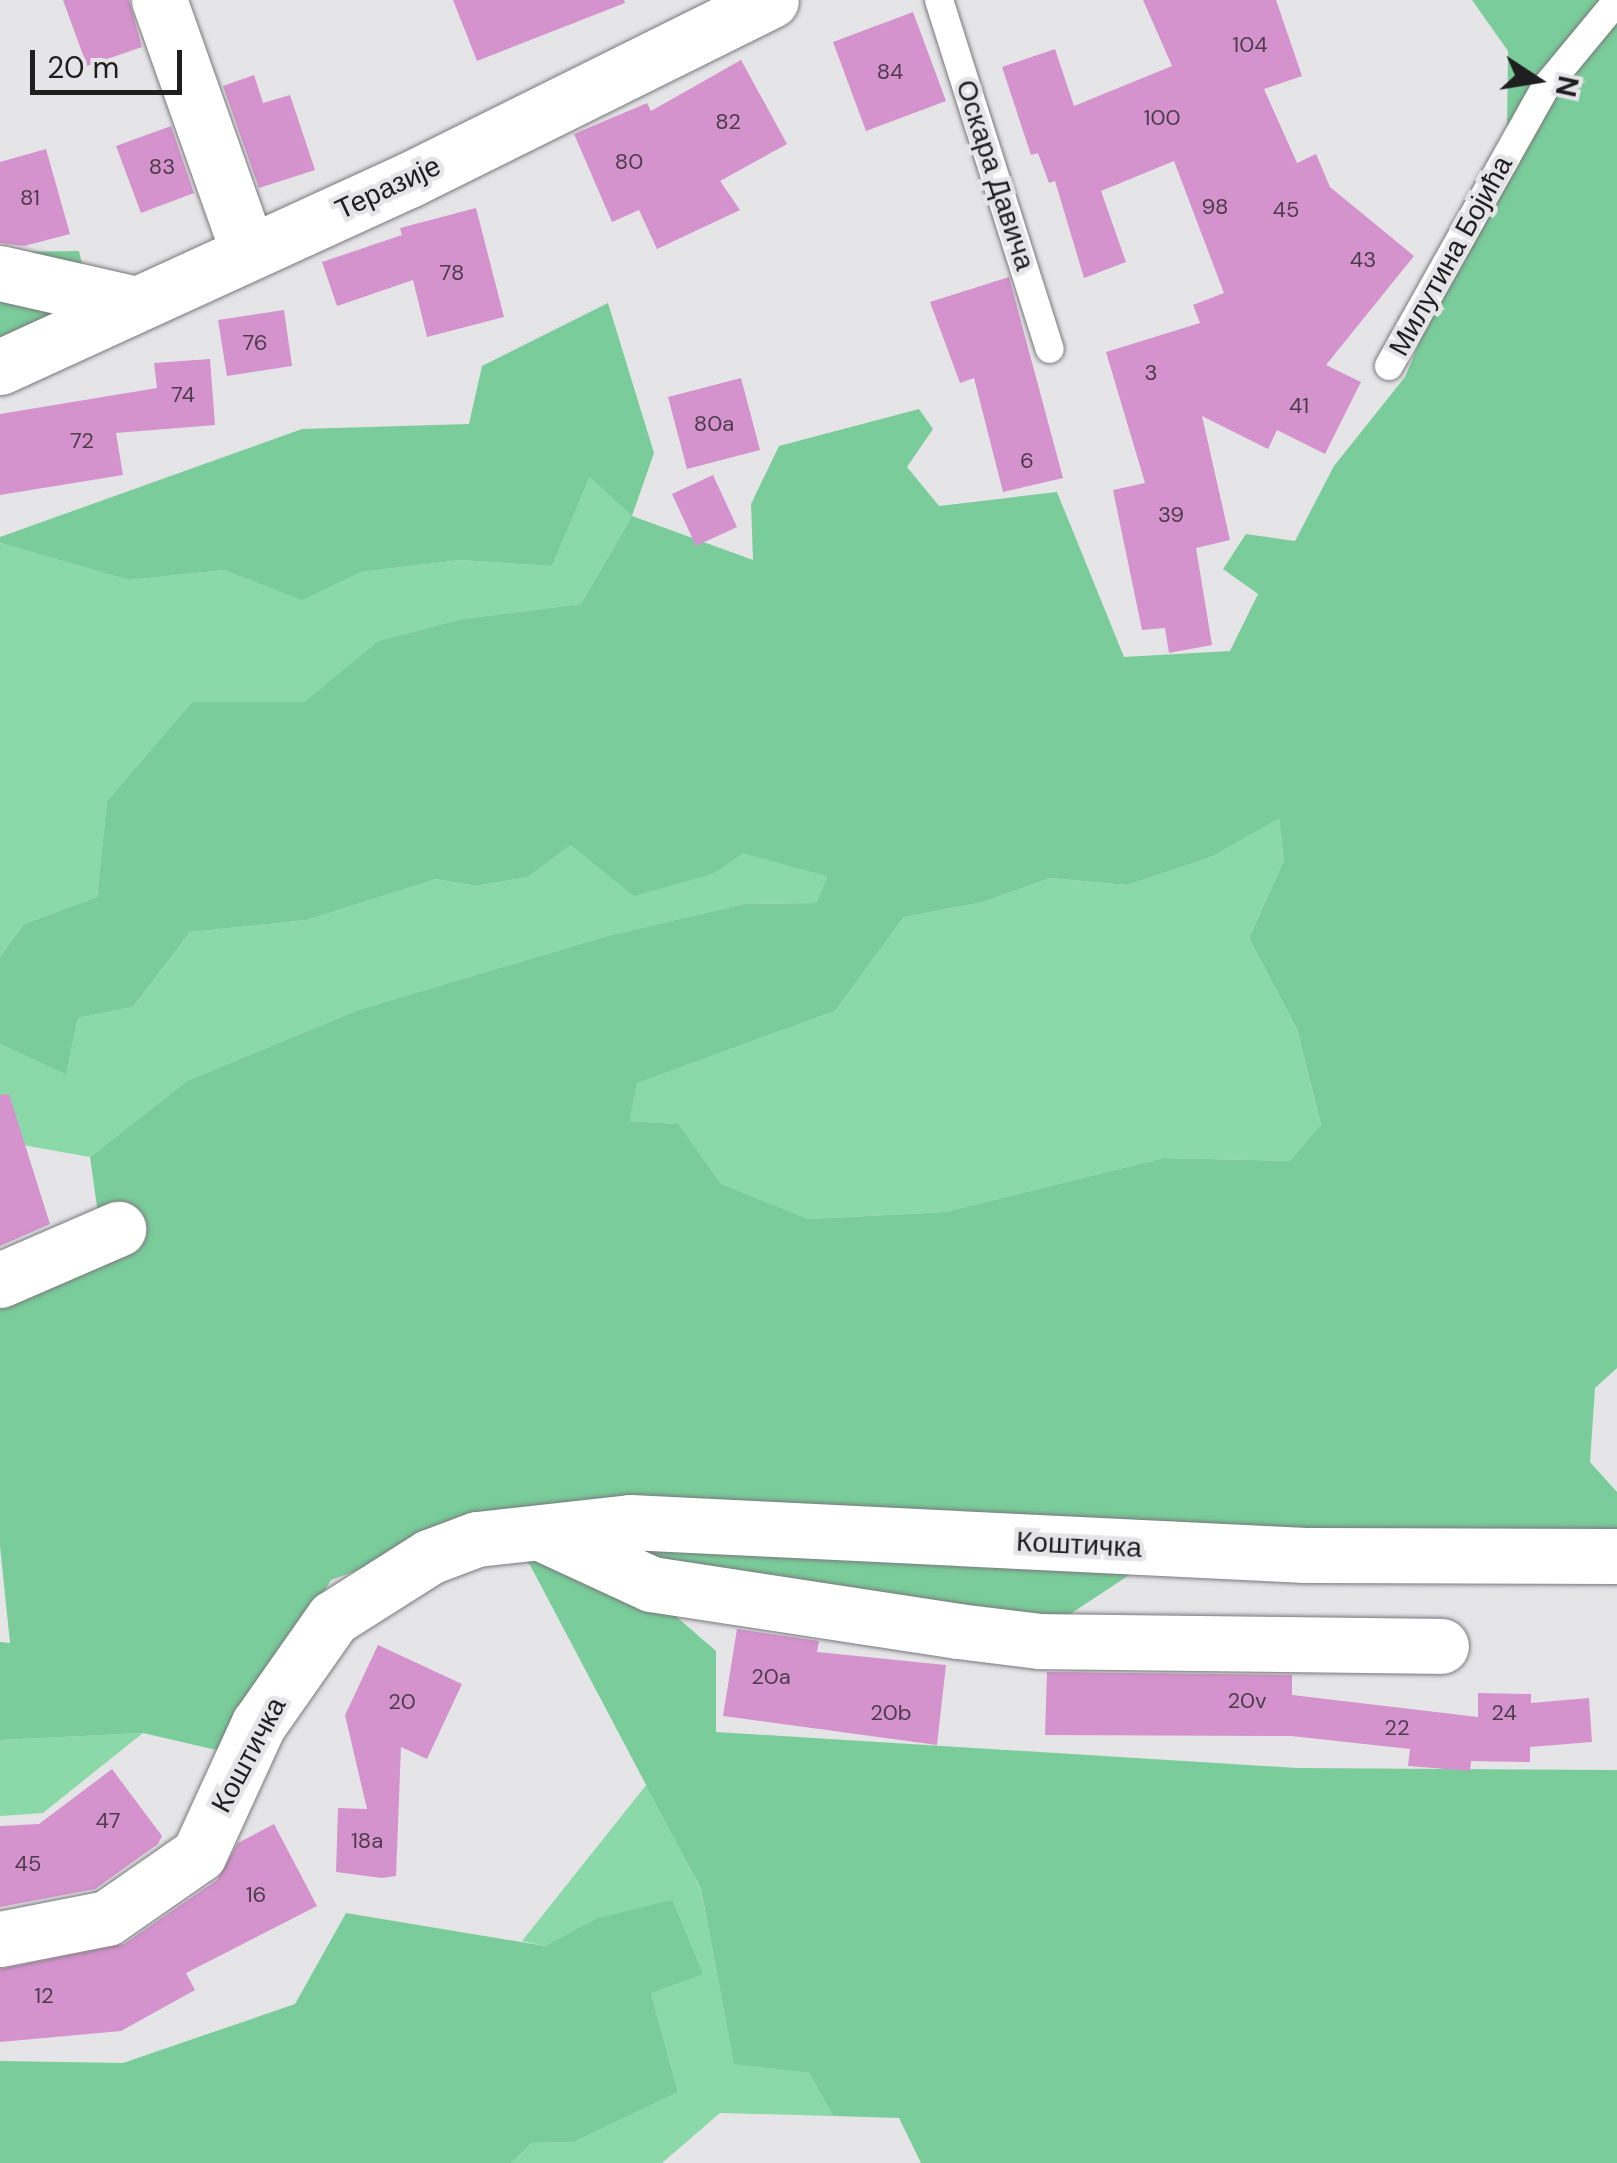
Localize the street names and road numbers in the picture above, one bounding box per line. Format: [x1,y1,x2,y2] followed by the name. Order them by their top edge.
[948,76,1042,274] street label: Оскара Давича
[330,149,446,227] street label: Теразије
[1382,150,1520,362] street label: Милутина Бојића
[1015,1525,1143,1565] street label: Коштичка
[205,1692,293,1818] street label: Коштичка

